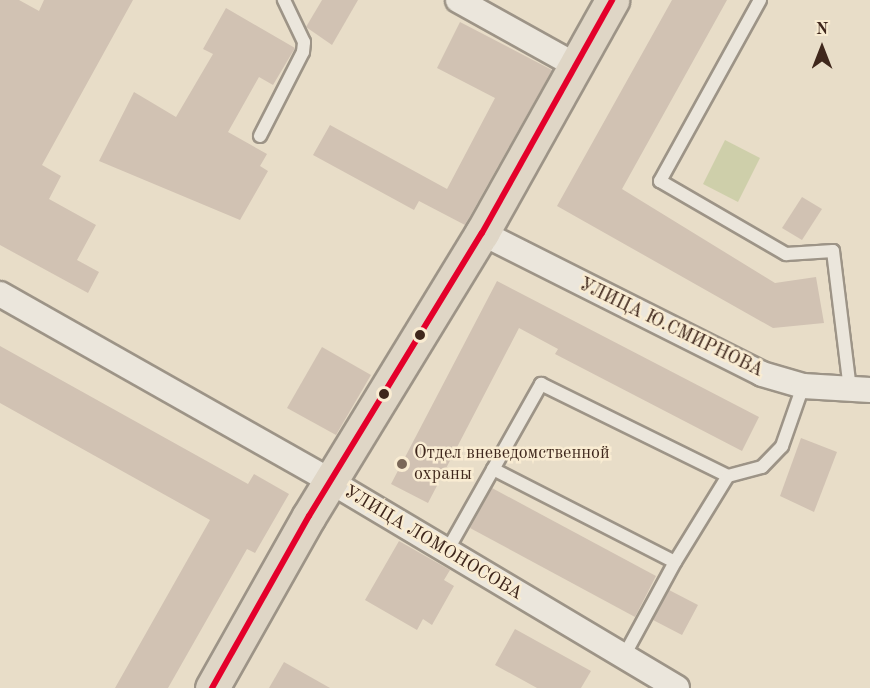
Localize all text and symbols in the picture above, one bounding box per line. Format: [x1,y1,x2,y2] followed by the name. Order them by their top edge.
[792,18,852,78] north arrow
[816,22,828,38] text: N
[576,274,766,382] street label: УЛИЦА Ю.СМИРНОВА
[414,329,426,341] unlabelled marker
[378,388,390,400] unlabelled marker
[414,443,610,486] place label: Отдел вневедомственной охраны
[395,457,409,471] marker: Отдел вневедомственной охраны
[340,481,526,605] street label: УЛИЦА ЛОМОНОСОВА

